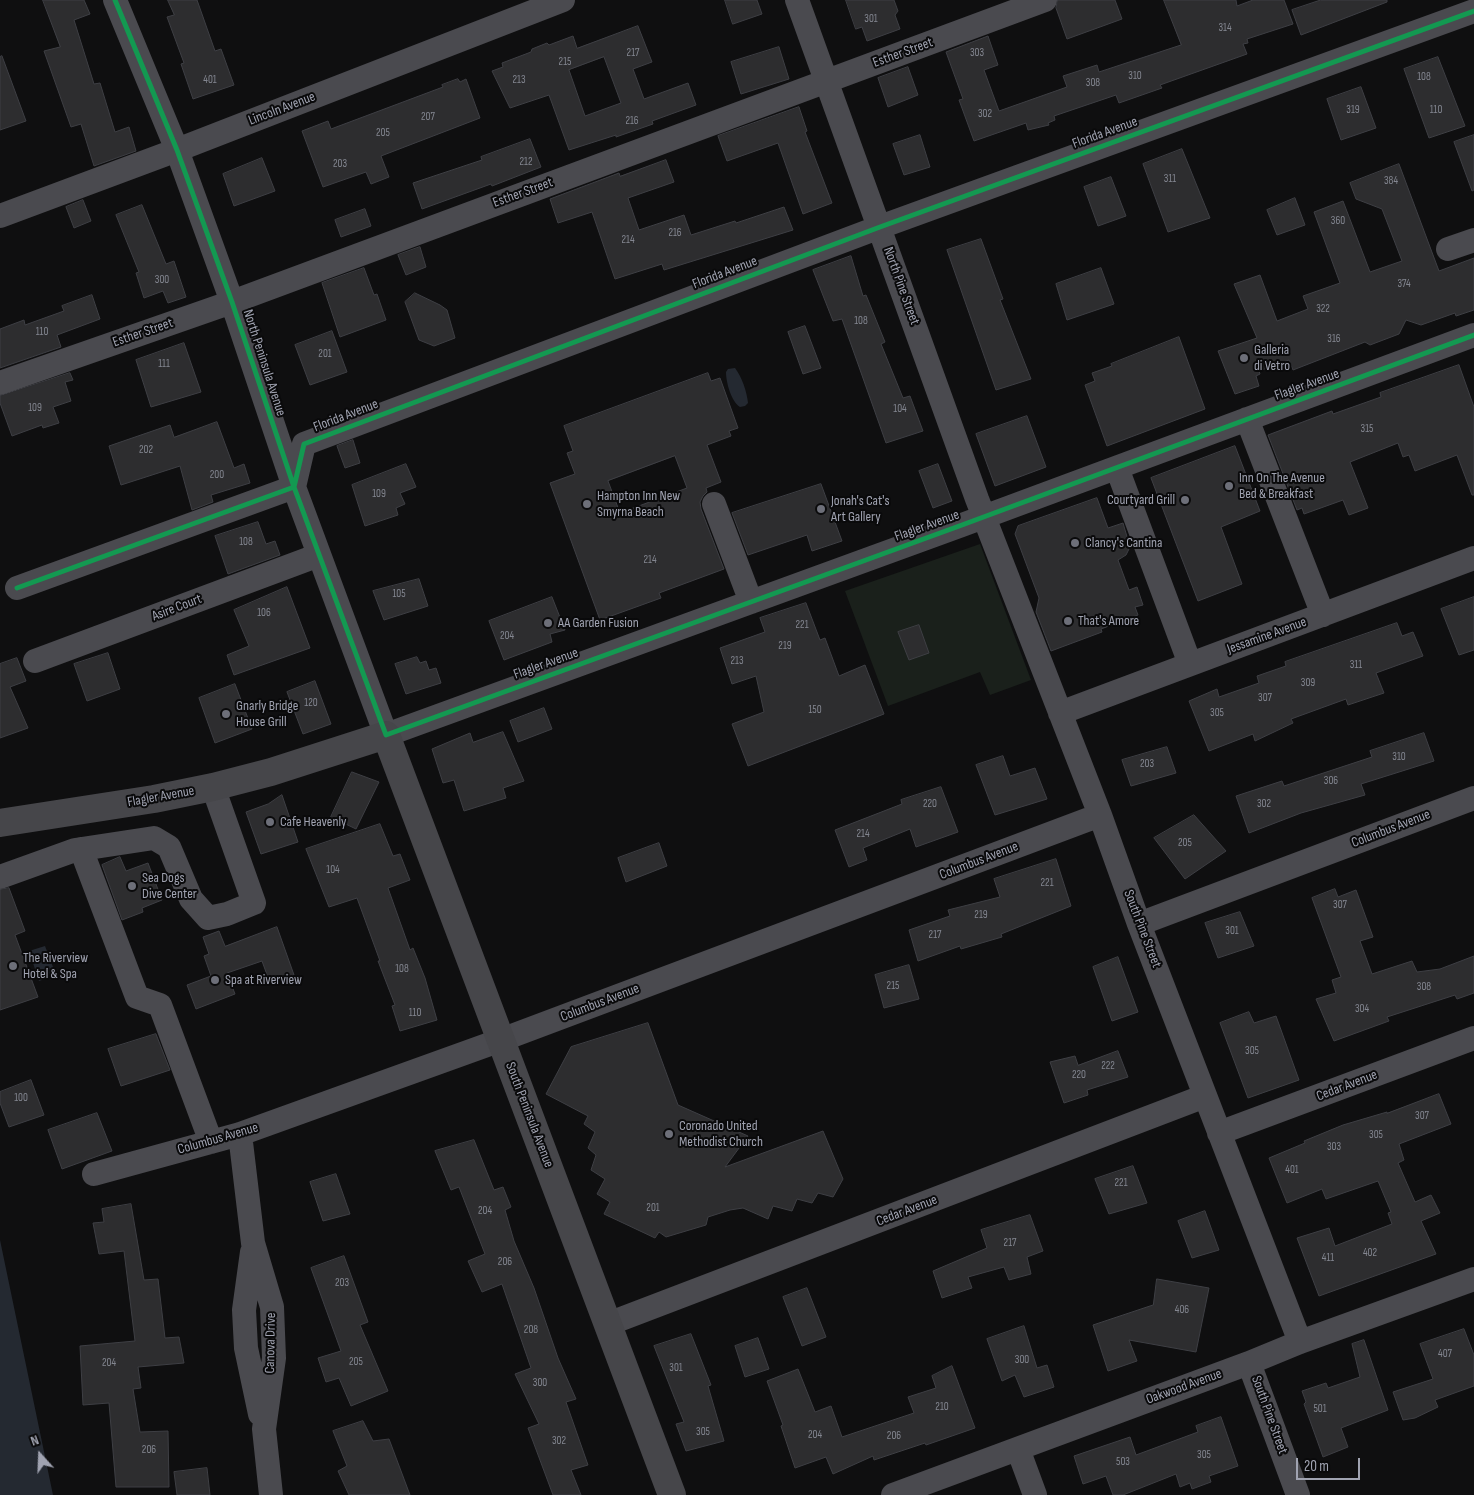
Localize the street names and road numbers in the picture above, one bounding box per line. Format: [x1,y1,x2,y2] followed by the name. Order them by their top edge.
[871,34,935,72] street label: Esther Street
[246,89,318,129] street label: Lincoln Avenue
[1070,113,1140,153] street label: Florida Avenue
[491,174,555,212] street label: Esther Street
[879,245,923,327] street label: North Pine Street
[690,253,760,293] street label: Florida Avenue
[239,308,289,418] street label: North Peninsula Avenue
[111,315,175,351] street label: Esther Street
[1272,366,1342,404] street label: Flagler Avenue
[311,396,381,436] street label: Florida Avenue
[892,507,962,545] street label: Flagler Avenue
[150,591,204,625] street label: Asire Court
[1225,614,1309,658] street label: Jessamine Avenue
[511,645,581,683] street label: Flagler Avenue
[126,783,196,811] street label: Flagler Avenue
[1349,806,1433,852] street label: Columbus Avenue
[937,838,1021,884] street label: Columbus Avenue
[1119,888,1165,970] street label: South Pine Street
[558,980,642,1026] street label: Columbus Avenue
[501,1060,557,1170] street label: South Peninsula Avenue
[1314,1067,1380,1105] street label: Cedar Avenue
[176,1119,260,1159] street label: Columbus Avenue
[874,1192,940,1230] street label: Cedar Avenue
[262,1312,280,1374] street label: Canova Drive
[1144,1366,1224,1408] street label: Oakwood Avenue
[1247,1374,1291,1456] street label: South Pine Street

